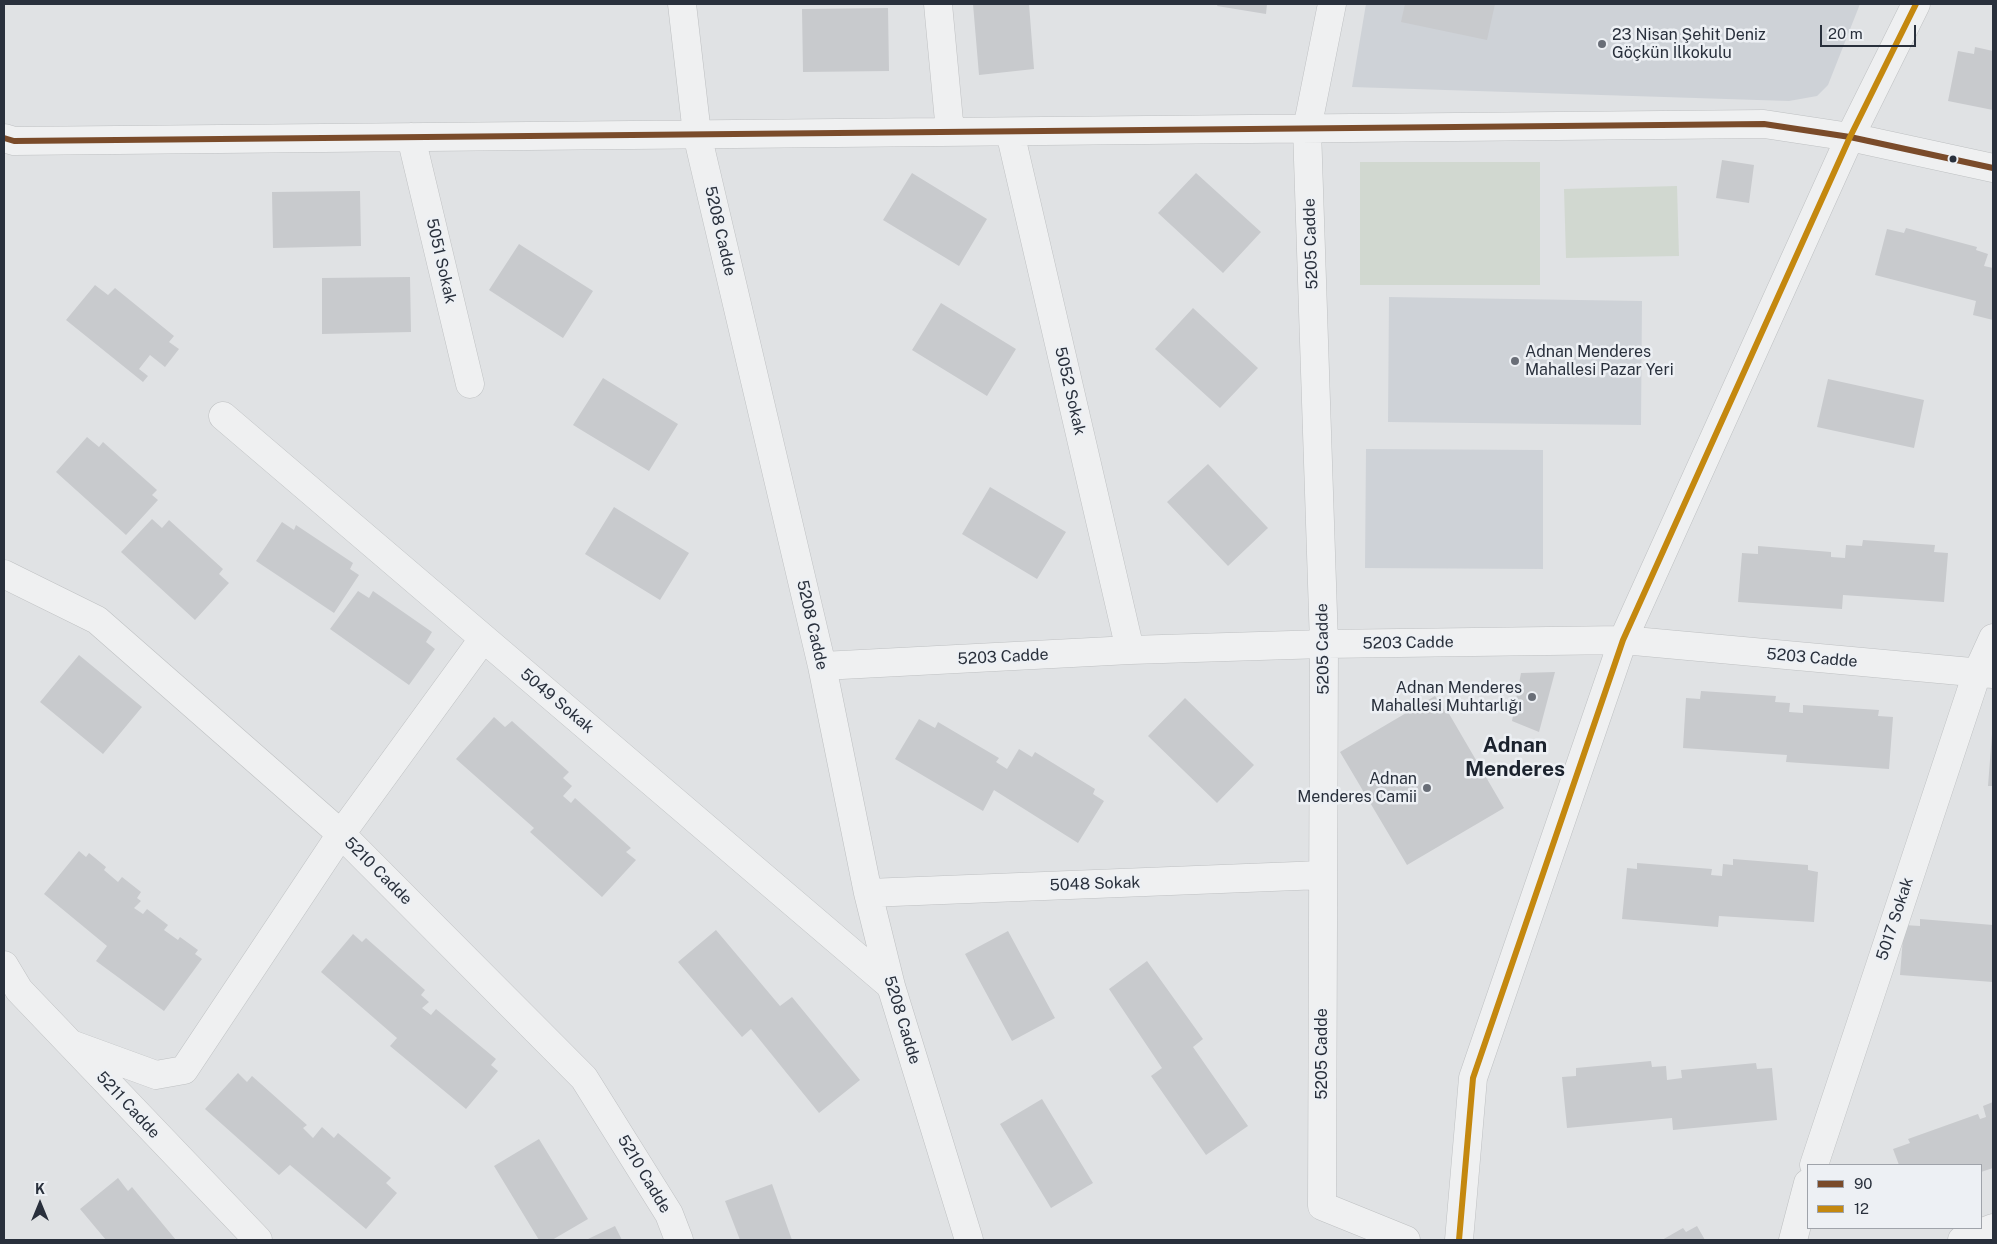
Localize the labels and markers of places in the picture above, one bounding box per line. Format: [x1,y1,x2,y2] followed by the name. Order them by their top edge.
[1612,25,1766,63] place label: 23 Nisan Şehit Deniz Göçkün İlkokulu
[1596,38,1608,50] marker: 23 Nisan Şehit Deniz Göçkün İlkokulu
[1948,154,1958,164] unlabelled marker
[1525,342,1674,380] place label: Adnan Menderes Mahallesi Pazar Yeri
[1509,355,1521,367] marker: Adnan Menderes Mahallesi Pazar Yeri
[1371,678,1522,716] place label: Adnan Menderes Mahallesi Muhtarlığı
[1526,691,1538,703] marker: Adnan Menderes Mahallesi Muhtarlığı
[1297,769,1417,807] place label: Adnan Menderes Camii
[1421,782,1433,794] marker: Adnan Menderes Camii

